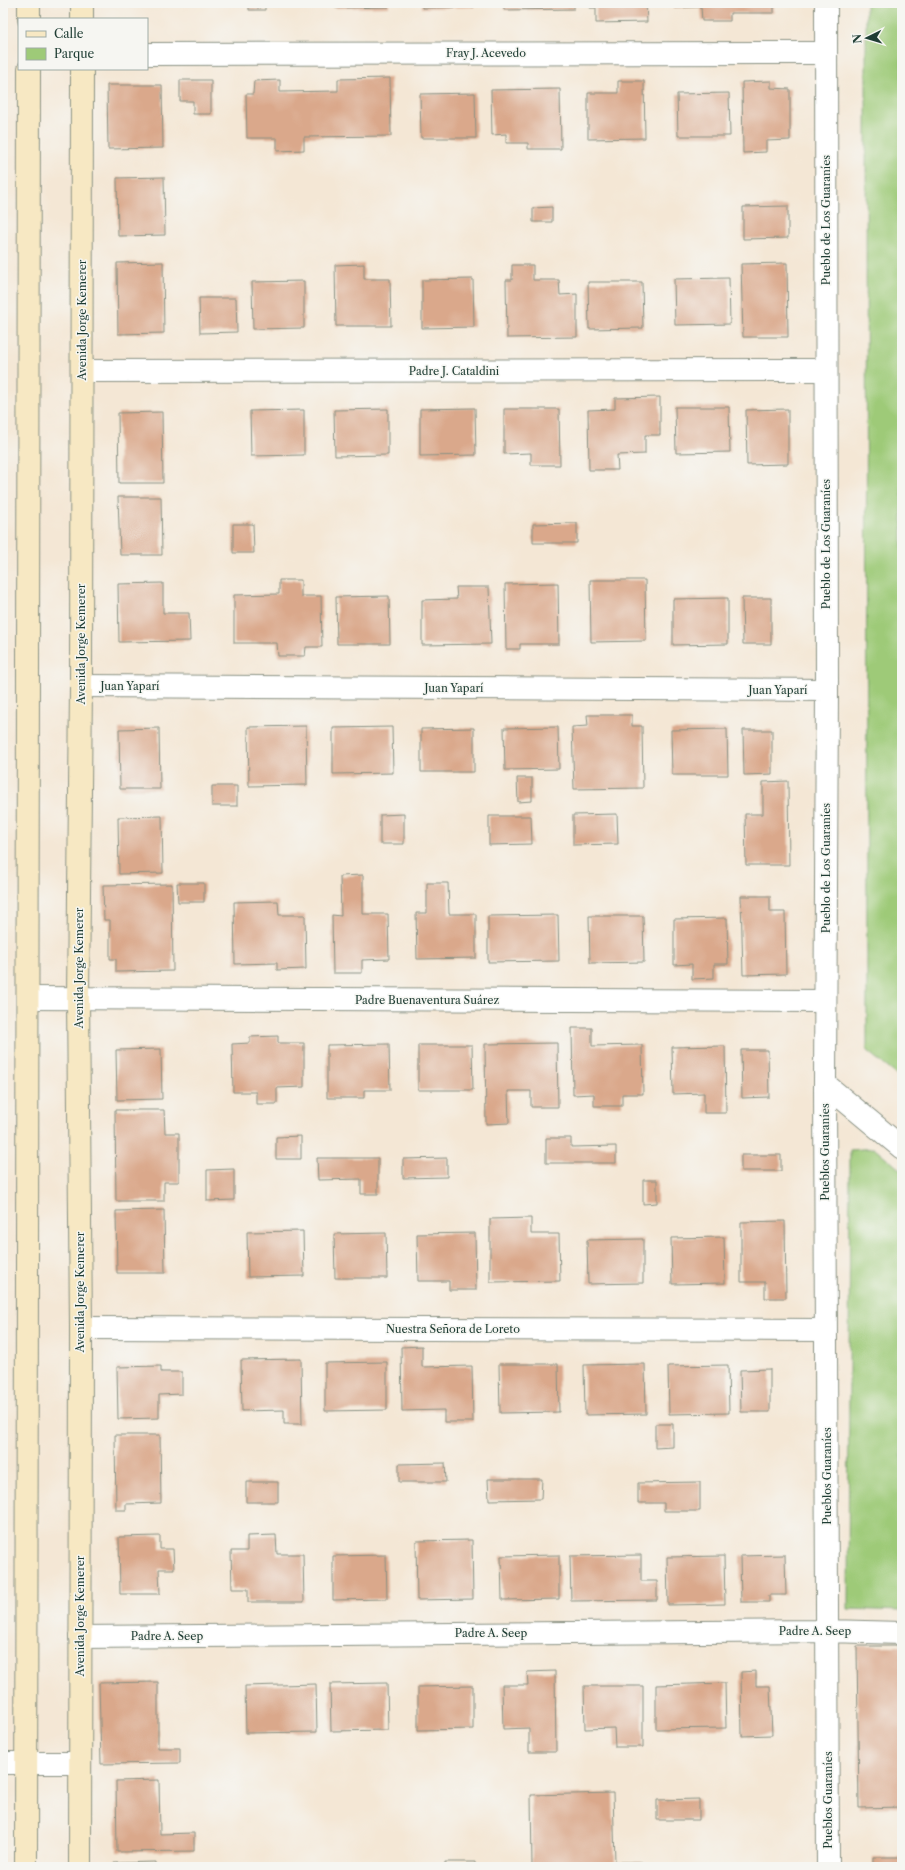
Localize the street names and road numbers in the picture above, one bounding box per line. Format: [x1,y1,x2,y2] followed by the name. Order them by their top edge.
[446,46,526,60] street label: Fray J. Acevedo
[819,155,833,285] street label: Pueblo de Los Guaraníes
[75,259,89,381] street label: Avenida Jorge Kemerer
[409,364,500,378] street label: Padre J. Cataldini
[819,479,833,609] street label: Pueblo de Los Guaraníes
[74,583,88,705] street label: Avenida Jorge Kemerer
[99,679,160,693] street label: Juan Yaparí
[423,681,484,695] street label: Juan Yaparí
[747,683,808,697] street label: Juan Yaparí
[819,803,833,933] street label: Pueblo de Los Guaraníes
[72,907,86,1029] street label: Avenida Jorge Kemerer
[355,993,499,1007] street label: Padre Buenaventura Suárez
[818,1103,832,1201] street label: Pueblos Guaraníes
[73,1231,87,1353] street label: Avenida Jorge Kemerer
[386,1322,520,1336] street label: Nuestra Señora de Loreto
[820,1427,834,1525] street label: Pueblos Guaraníes
[73,1555,87,1677] street label: Avenida Jorge Kemerer
[779,1624,851,1638] street label: Padre A. Seep
[455,1626,527,1640] street label: Padre A. Seep
[131,1629,203,1643] street label: Padre A. Seep
[821,1751,835,1849] street label: Pueblos Guaraníes

